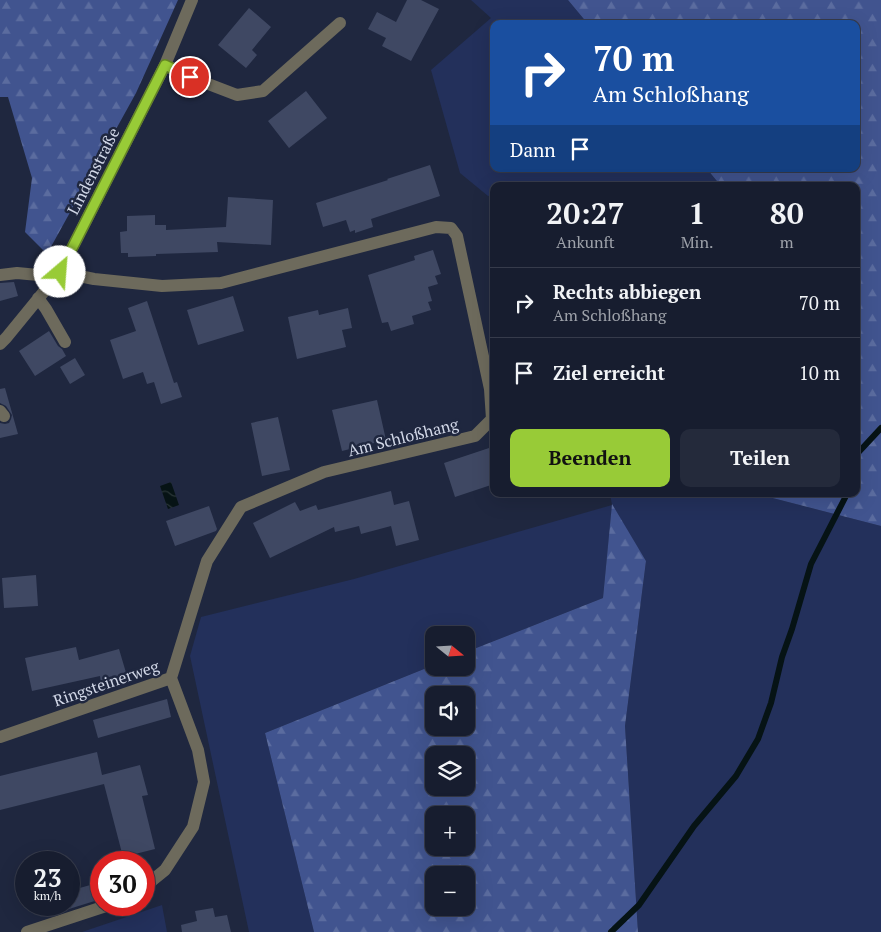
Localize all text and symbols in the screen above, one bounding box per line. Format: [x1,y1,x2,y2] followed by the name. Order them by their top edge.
[593,35,674,81] text: 70 m
[510,40,575,105] icon: right
[169,56,211,98] pin
[176,63,204,91] icon: arrive
[593,79,749,108] text: Am Schloßhang
[62,124,124,218] street label: Lindenstraße
[566,135,594,163] icon: arrive
[510,137,556,162] text: Dann
[546,193,624,233] text: 20:27
[689,193,706,233] text: 1
[770,193,804,233] text: 80
[556,231,615,253] text: Ankunft
[681,231,713,253] text: Min.
[780,231,794,253] text: m
[33,245,85,297] position arrow
[553,279,701,304] text: Rechts abbiegen
[510,289,538,317] icon: right
[799,290,840,315] text: 70 m
[553,304,666,326] text: Am Schloßhang
[510,359,538,387] icon: arrive
[553,360,665,385] text: Ziel erreicht
[799,360,840,385] text: 10 m
[345,412,461,461] street label: Am Schloßhang
[510,429,670,487] button: Beenden
[680,429,840,487] button: Teilen
[425,626,475,676] north arrow
[425,626,475,916] map controls
[50,654,162,711] street label: Ringsteinerweg
[425,686,475,736] button: sound
[425,746,475,796] button: layers
[425,806,475,856] button: +
[90,851,155,916] speed limit sign: 30
[33,861,62,894] text: 23
[425,866,475,916] button: −
[34,888,61,903] text: km/h

